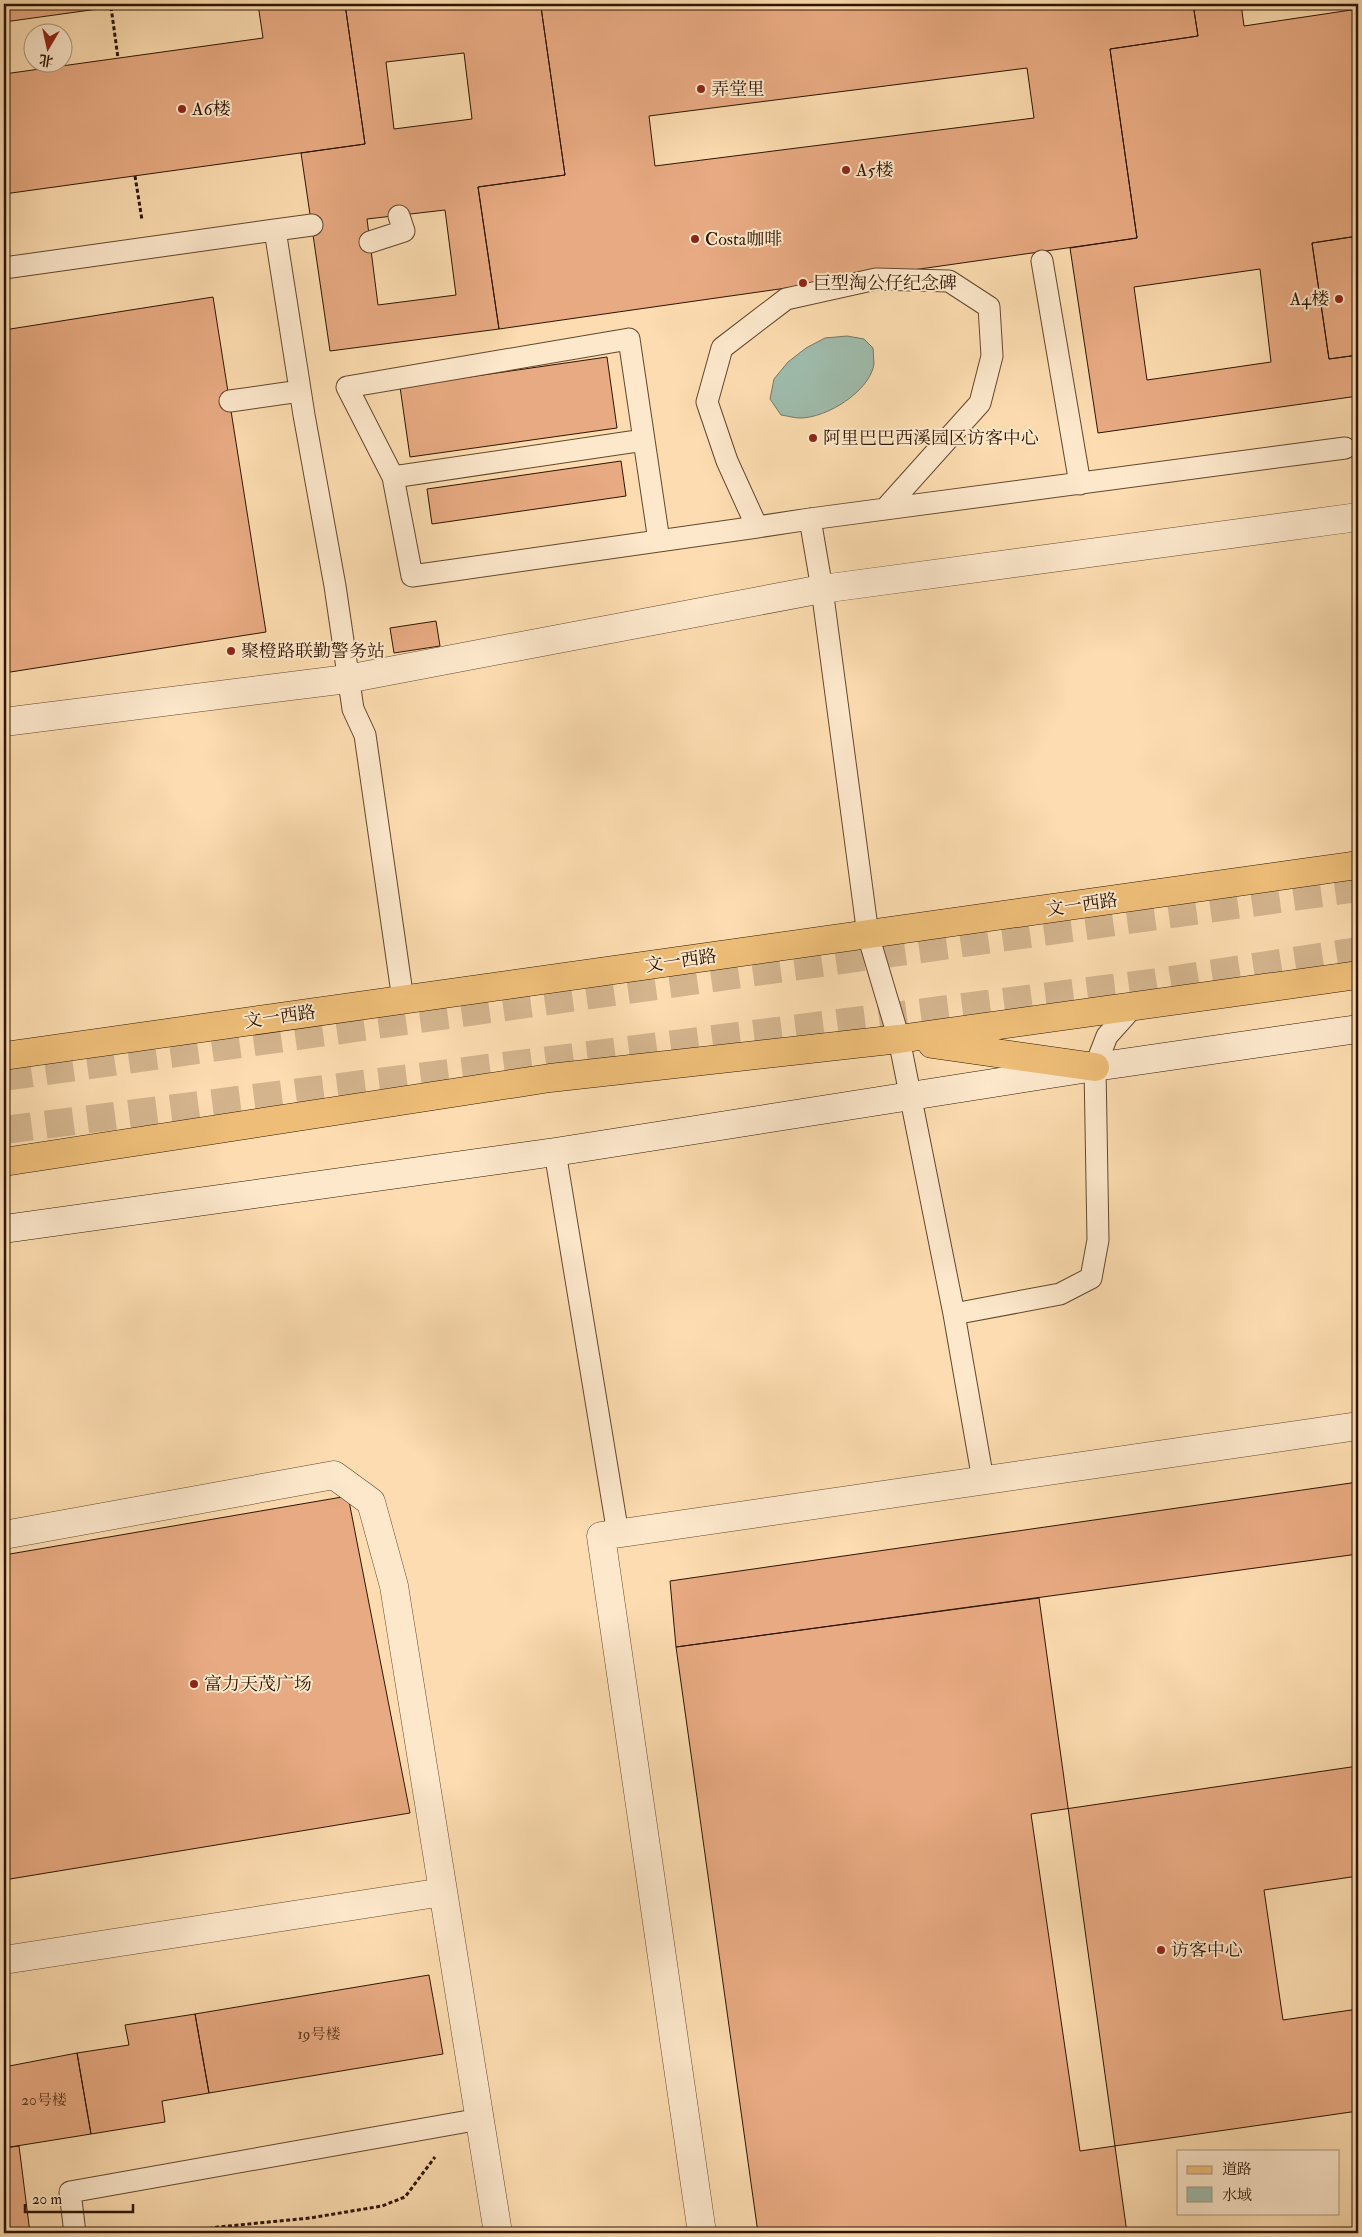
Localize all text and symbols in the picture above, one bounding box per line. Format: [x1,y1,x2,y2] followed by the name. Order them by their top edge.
[22,22,72,72] north arrow
[38,51,54,70] text: 北
[711,78,765,101] place label: 弄堂里
[695,83,707,95] marker: 弄堂里
[191,98,231,121] place label: A6楼
[176,103,188,115] marker: A6楼
[855,159,893,182] place label: A5楼
[840,164,852,176] marker: A5楼
[705,228,782,251] place label: Costa咖啡
[689,233,701,245] marker: Costa咖啡
[813,272,957,295] place label: 巨型淘公仔纪念碑
[797,277,809,289] marker: 巨型淘公仔纪念碑
[1289,288,1329,311] place label: A4楼
[1333,293,1345,305] marker: A4楼
[823,427,1039,450] place label: 阿里巴巴西溪园区访客中心
[807,432,819,444] marker: 阿里巴巴西溪园区访客中心
[241,640,385,663] place label: 聚橙路联勤警务站
[225,645,237,657] marker: 聚橙路联勤警务站
[1045,889,1119,921] street label: 文一西路
[644,945,718,977] street label: 文一西路
[243,1001,317,1033] street label: 文一西路
[204,1673,312,1696] place label: 富力天茂广场
[188,1678,200,1690] marker: 富力天茂广场
[1171,1939,1243,1962] place label: 访客中心
[1155,1944,1167,1956] marker: 访客中心
[298,2025,340,2044] house number: 19号楼
[21,2091,67,2110] house number: 20号楼
[1177,2150,1340,2214] legend
[1222,2160,1252,2179] text: 道路
[25,2182,132,2214] scale bar
[1222,2186,1252,2205] text: 水域
[32,2190,62,2209] text: 20 m

